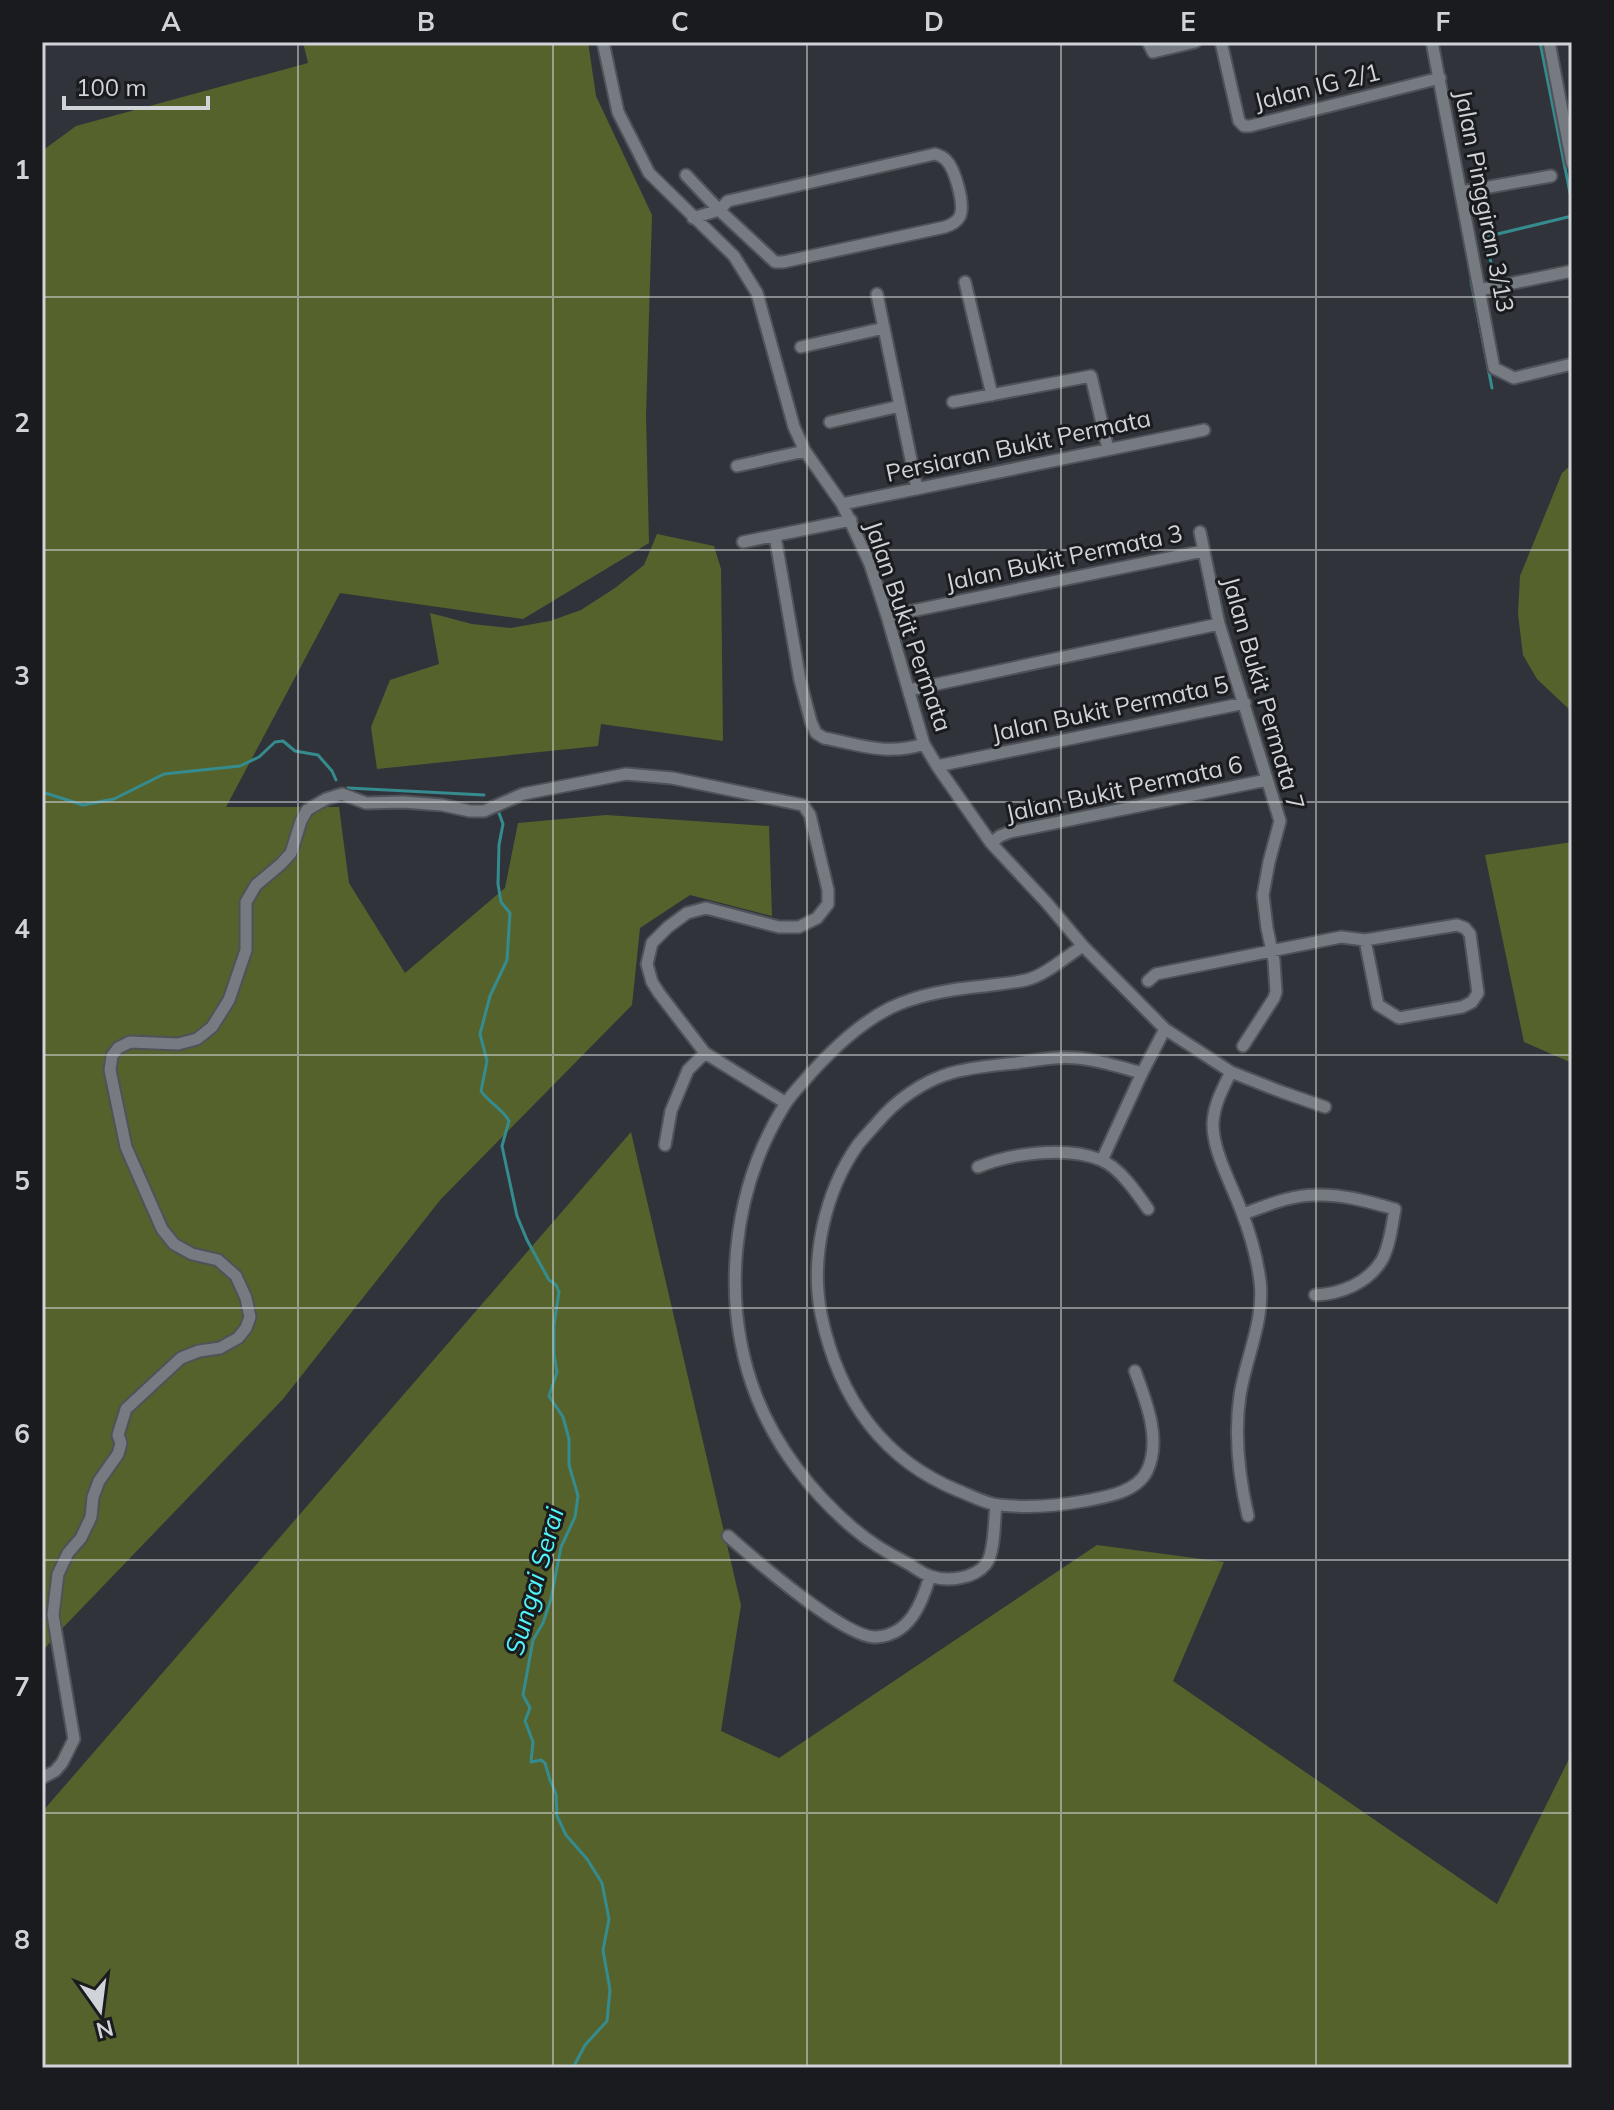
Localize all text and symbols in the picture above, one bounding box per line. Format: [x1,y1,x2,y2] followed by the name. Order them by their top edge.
[161,5,181,38] text: A
[417,5,435,38] text: B
[671,5,689,38] text: C
[924,5,944,38] text: D
[1180,5,1196,38] text: E
[1436,5,1451,38] text: F
[1251,56,1383,116] street label: Jalan IG 2/1
[64,60,208,110] scale bar
[76,72,147,102] text: 100 m
[1449,87,1521,315] street label: Jalan Pinggiran 3/13
[14,153,30,186] text: 1
[883,402,1153,488] street label: Persiaran Bukit Permata
[14,406,30,439] text: 2
[859,517,959,735] street label: Jalan Bukit Permata
[943,517,1185,597] street label: Jalan Bukit Permata 3
[1216,573,1312,813] street label: Jalan Bukit Permata 7
[14,659,30,692] text: 3
[989,668,1231,748] street label: Jalan Bukit Permata 5
[1003,748,1245,828] street label: Jalan Bukit Permata 6
[14,912,30,945] text: 4
[14,1164,30,1197] text: 5
[14,1417,30,1450] text: 6
[497,1503,571,1659] water label: Sungai Serai
[14,1670,30,1703] text: 7
[14,1923,30,1956] text: 8
[60,1970,140,2050] north arrow
[93,2014,116,2045] text: N

